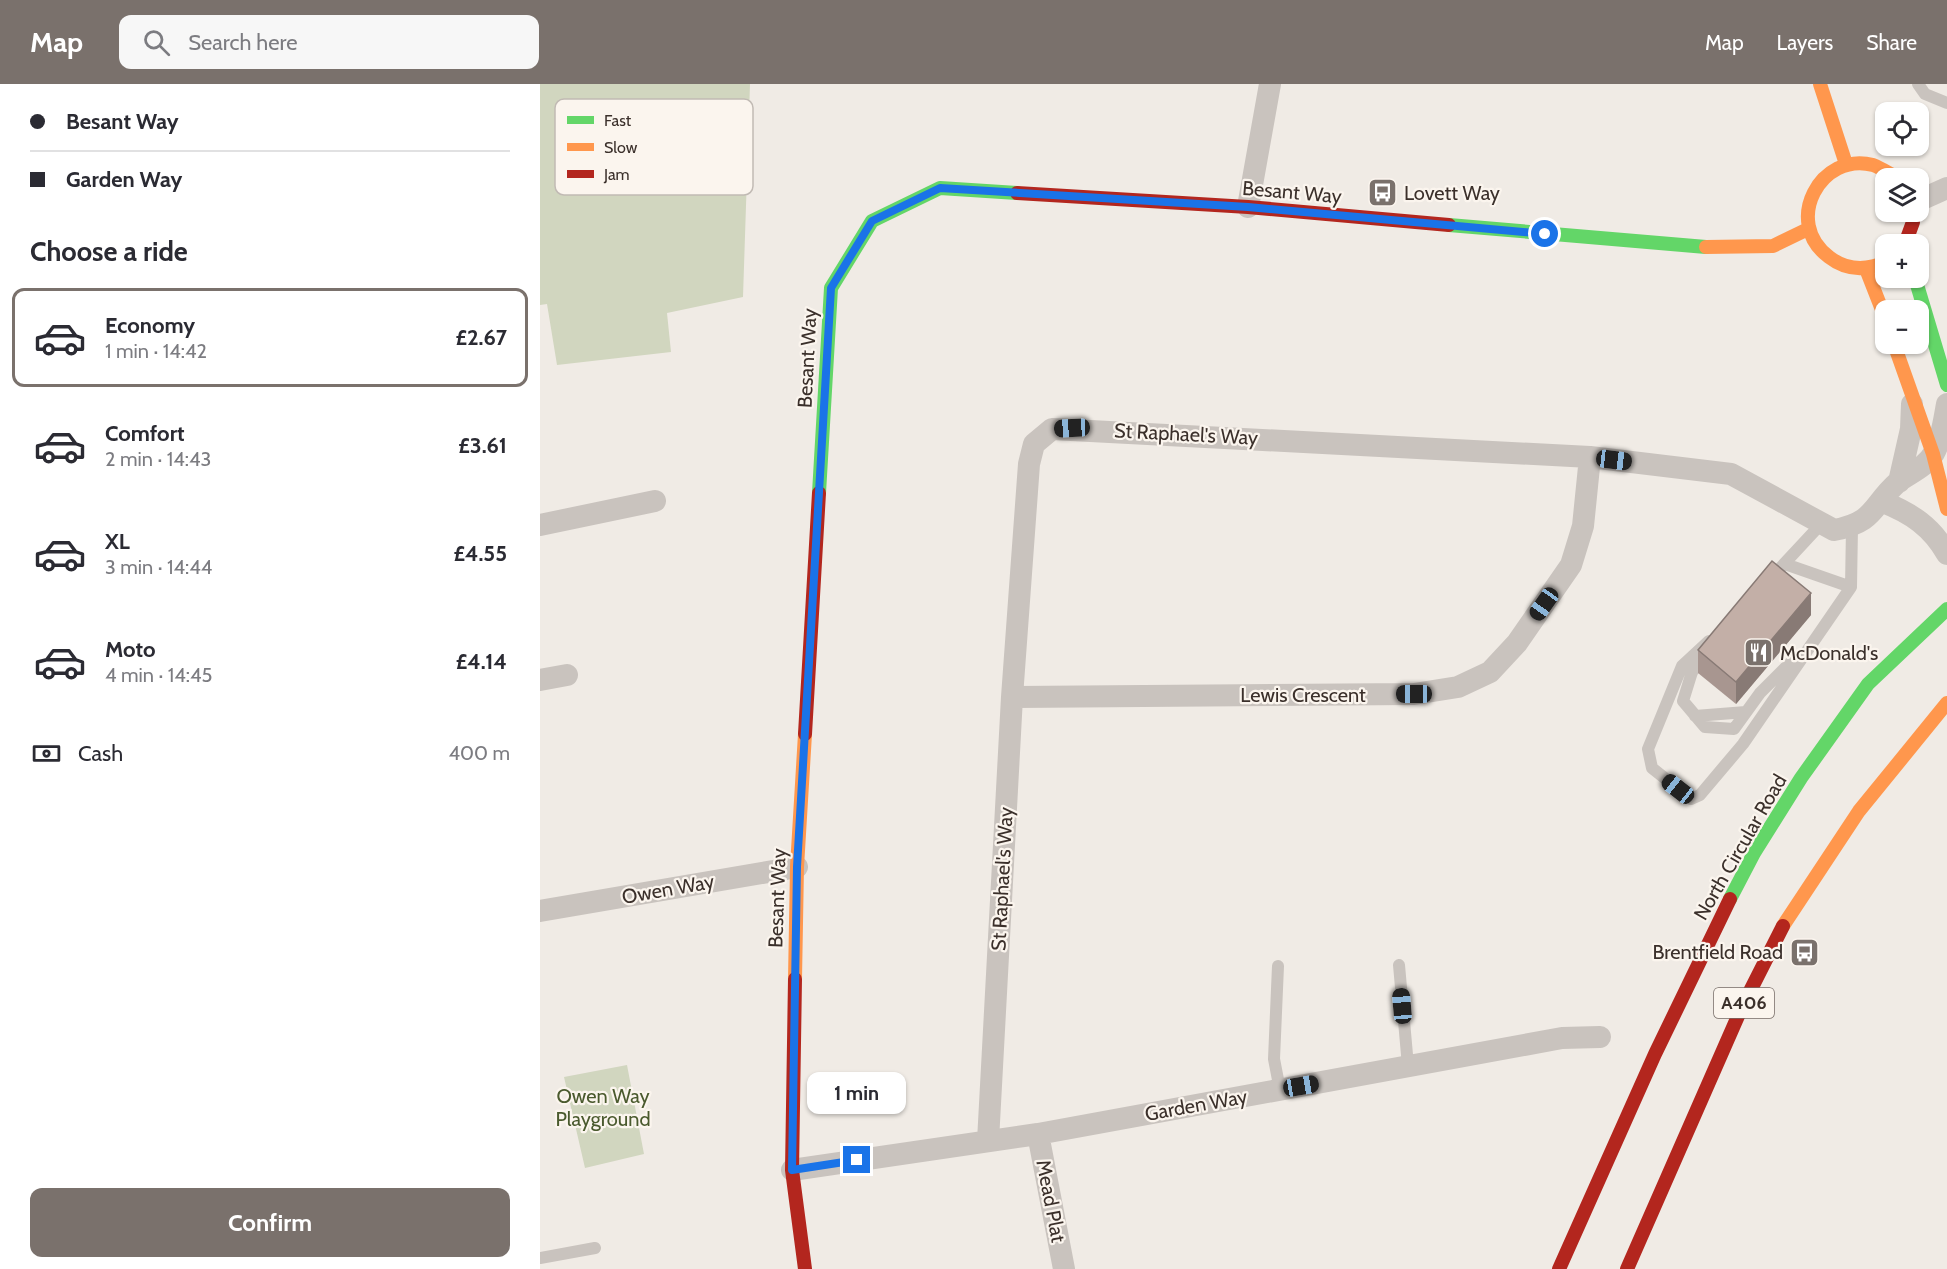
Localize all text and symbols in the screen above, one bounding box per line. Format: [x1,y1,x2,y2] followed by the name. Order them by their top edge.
[119,15,539,69] search box
[30,25,83,59] text: Map
[140,26,173,59] icon: search
[188,29,297,56] text: Search here
[1705,30,1744,55] text: Map
[1777,30,1833,55] text: Layers
[1866,30,1917,55] text: Share
[555,99,753,195] legend
[1875,102,1929,354] map controls
[1875,102,1929,156] button: locate
[66,108,179,135] text: Besant Way
[604,111,632,130] text: Fast
[604,138,638,157] text: Slow
[603,165,630,184] text: Jam
[66,166,182,193] text: Garden Way
[1875,168,1929,222] button: layers
[1241,176,1343,208] street label: Besant Way
[1367,177,1399,209] bus stop icon: Lovett Way
[1404,181,1500,205] place label: Lovett Way
[1531,220,1558,247] route start
[1875,234,1929,288] button: +
[30,235,188,268] text: Choose a ride
[1875,300,1929,354] button: −
[792,308,822,408] street label: Besant Way
[33,311,87,365] icon: car
[105,312,195,339] text: Economy
[455,324,507,351] text: £2.67
[105,339,207,363] text: 1 min · 14:42
[1054,418,1090,438] car
[1113,418,1259,450] street label: St Raphael's Way
[33,419,87,473] icon: car
[105,420,184,447] text: Comfort
[458,432,507,459] text: £3.61
[105,447,211,471] text: 2 min · 14:43
[1595,449,1633,471] car
[33,527,87,581] icon: car
[105,528,130,555] text: XL
[453,540,507,567] text: £4.55
[105,555,212,579] text: 3 min · 14:44
[1526,584,1562,624] car
[33,635,87,689] icon: car
[105,636,156,663] text: Moto
[1743,637,1775,669] restaurant icon: McDonald's
[1780,641,1878,665] place label: McDonald's
[456,648,507,675] text: £4.14
[105,663,212,687] text: 4 min · 14:45
[1240,683,1366,707] street label: Lewis Crescent
[1396,685,1432,703] car
[30,737,63,770] icon: cash
[78,740,123,767] text: Cash
[448,741,510,765] text: 400 m
[1688,770,1792,924] street label: North Circular Road
[1658,771,1698,807] car
[986,806,1018,952] street label: St Raphael's Way
[763,848,791,948] street label: Besant Way
[620,869,716,909] street label: Owen Way
[1788,936,1820,968] bus stop icon: Brentfield Road
[1652,940,1783,964] place label: Brentfield Road
[1391,987,1413,1025] car
[1714,988,1774,1018] road number: A406
[808,1073,906,1115] callout: 1 min
[1282,1074,1320,1098] car
[834,1081,879,1105] text: 1 min
[555,1084,651,1131] park label: Owen Way Playground
[1143,1084,1249,1126] street label: Garden Way
[843,1146,870,1173] route end
[1031,1158,1071,1245] street label: Mead Plat
[30,1188,510,1257] button: Confirm

